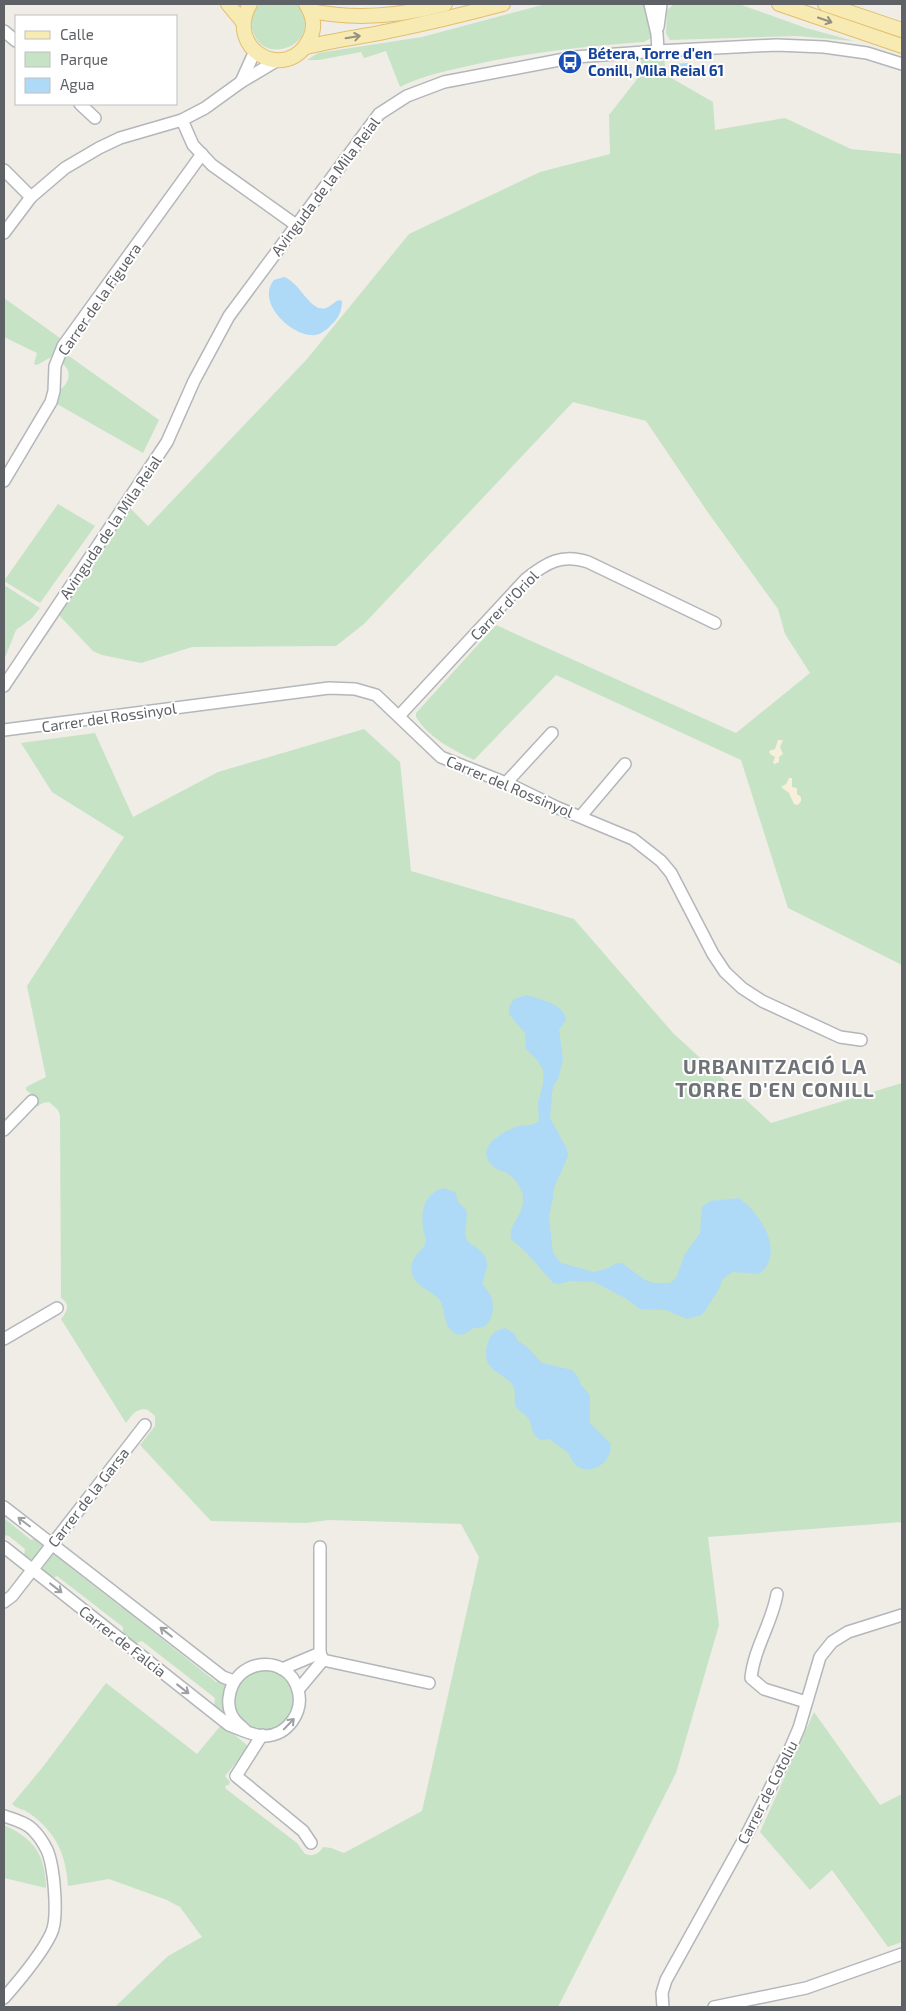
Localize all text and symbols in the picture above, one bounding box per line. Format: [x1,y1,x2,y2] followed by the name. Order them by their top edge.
[15,15,178,105] legend
[817,16,833,25] one-way arrow
[60,25,94,43] text: Calle
[345,31,361,41] one-way arrow
[588,44,724,79] place label: Bétera, Torre d'en Conill, Mila Reial 61
[557,49,583,75] bus stop icon: Bétera, Torre d'en Conill, Mila Reial 61
[60,50,108,68] text: Parque
[60,75,95,93] text: Agua
[267,113,383,259] street label: Avinguda de la Mila Reial
[54,239,144,359] street label: Carrer de la Figuera
[55,451,165,602] street label: Avinguda de la Mila Reial
[466,566,542,644] street label: Carrer d'Oriol
[40,699,178,735] street label: Carrer del Rossinyol
[444,751,577,821] street label: Carrer del Rossinyol
[675,1054,875,1101] district label: URBANITZACIÓ LA TORRE D'EN CONILL
[44,1444,132,1550] street label: Carrer de la Garsa
[17,1517,31,1527] one-way arrow
[49,1583,62,1594] one-way arrow
[76,1601,170,1681] street label: Carrer de Falcia
[160,1627,173,1638] one-way arrow
[176,1684,189,1695] one-way arrow
[283,1717,295,1730] one-way arrow
[733,1737,801,1847] street label: Carrer de Cotoliu

